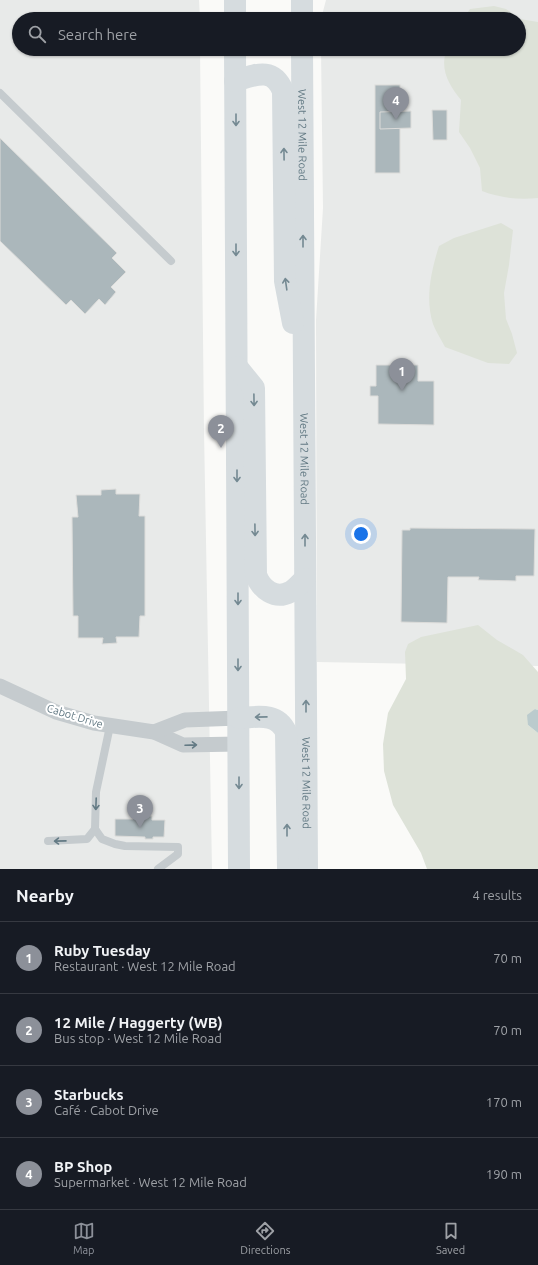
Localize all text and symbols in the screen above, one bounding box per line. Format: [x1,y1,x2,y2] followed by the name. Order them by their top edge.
[12,12,526,56] search box
[26,23,48,45] icon: search
[58,26,137,43] text: Search here
[383,87,409,120] pin: 4
[296,89,309,181] street label: West 12 Mile Road
[232,113,240,126] one-way arrow
[280,148,288,161] one-way arrow
[299,235,307,248] one-way arrow
[232,243,240,256] one-way arrow
[282,278,290,291] one-way arrow
[389,358,415,391] pin: 1
[250,393,258,406] one-way arrow
[298,413,311,505] street label: West 12 Mile Road
[208,415,234,448] pin: 2
[233,469,241,482] one-way arrow
[251,523,259,536] one-way arrow
[351,524,371,544] your location
[301,534,309,547] one-way arrow
[234,592,242,605] one-way arrow
[234,658,242,671] one-way arrow
[302,700,310,713] one-way arrow
[45,702,105,730] street label: Cabot Drive
[255,713,268,721] one-way arrow
[300,737,313,829] street label: West 12 Mile Road
[184,741,197,748] one-way arrow
[235,776,243,789] one-way arrow
[127,795,153,828] pin: 3
[92,797,100,810] one-way arrow
[283,824,291,837] one-way arrow
[54,837,67,845] one-way arrow
[16,886,74,905] text: Nearby
[472,888,522,902] text: 4 results
[54,942,150,959] text: Ruby Tuesday
[25,951,33,965] text: 1
[493,951,522,965] text: 70 m
[54,959,236,973] text: Restaurant · West 12 Mile Road
[54,1014,223,1031] text: 12 Mile / Haggerty (WB)
[25,1023,33,1037] text: 2
[493,1023,522,1037] text: 70 m
[54,1031,222,1045] text: Bus stop · West 12 Mile Road
[54,1086,124,1103] text: Starbucks
[25,1095,33,1109] text: 3
[486,1095,522,1109] text: 170 m
[54,1103,159,1117] text: Café · Cabot Drive
[54,1158,112,1175] text: BP Shop
[25,1167,33,1181] text: 4
[486,1167,522,1181] text: 190 m
[54,1175,247,1189] text: Supermarket · West 12 Mile Road
[73,1220,95,1256] tab: Map
[240,1220,290,1256] tab: Directions
[436,1220,465,1256] tab: Saved

